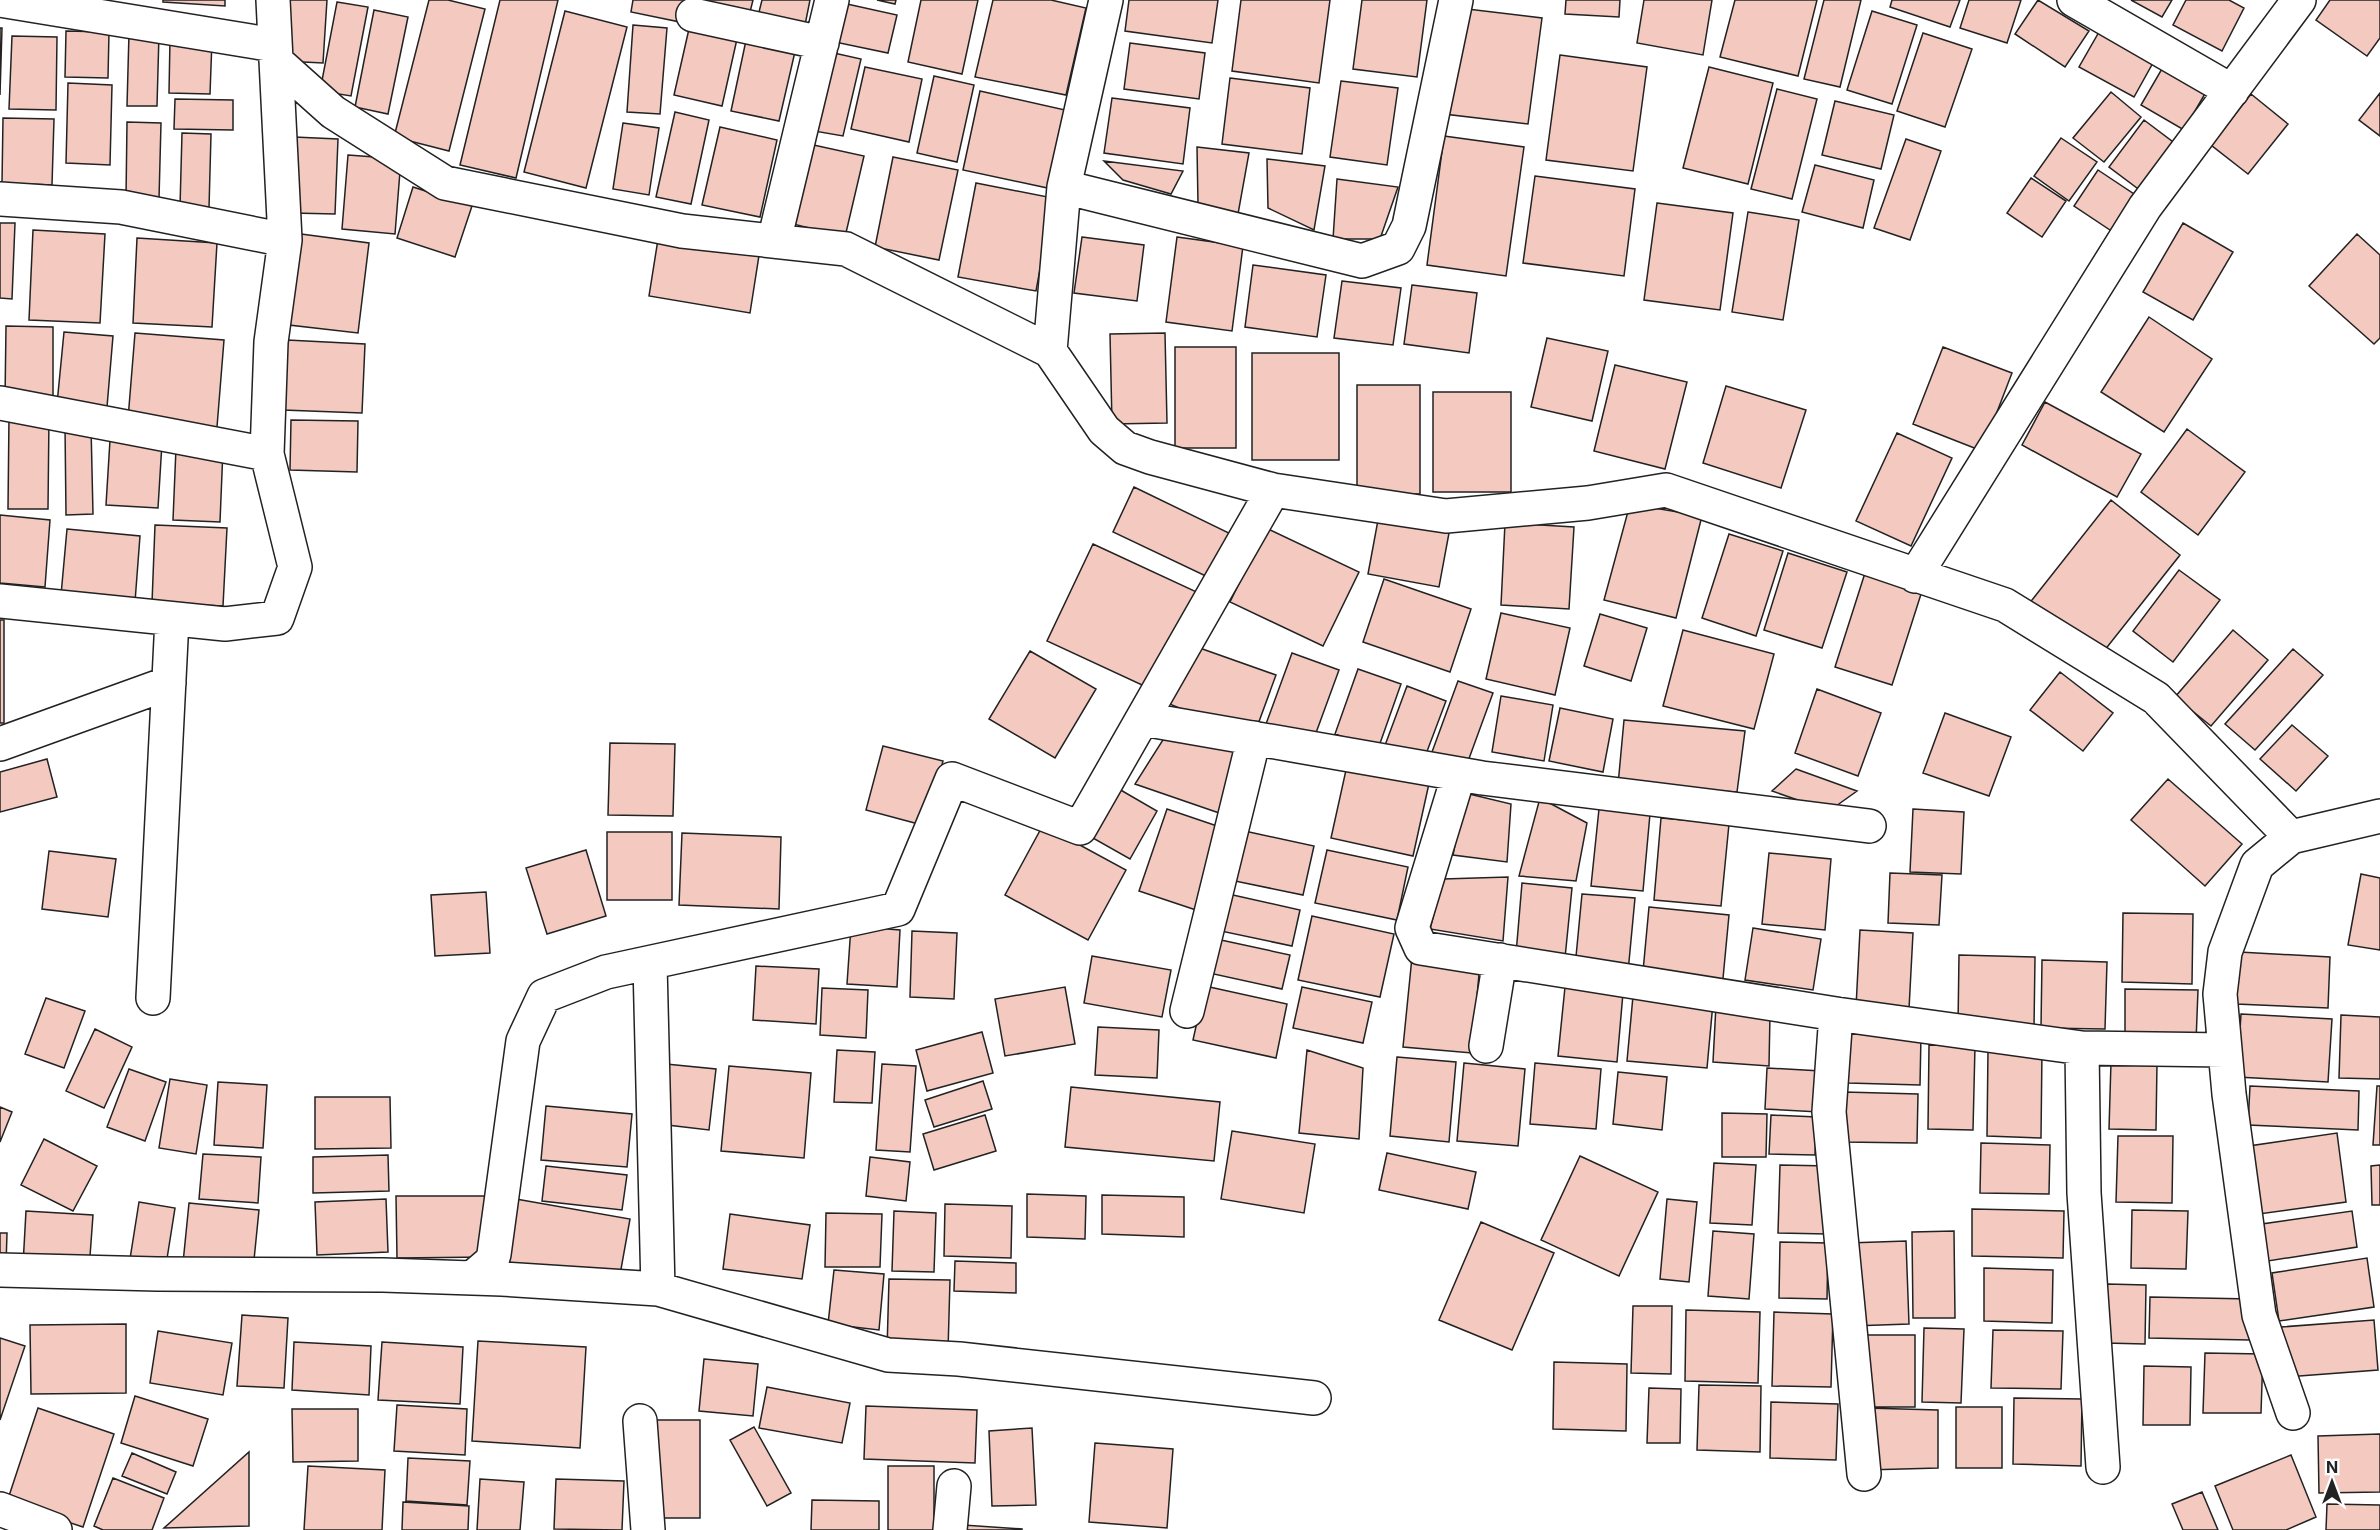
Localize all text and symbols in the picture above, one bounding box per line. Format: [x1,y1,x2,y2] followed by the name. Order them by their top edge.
[2302,1452,2362,1512] north arrow
[2326,1457,2338,1477] text: N

